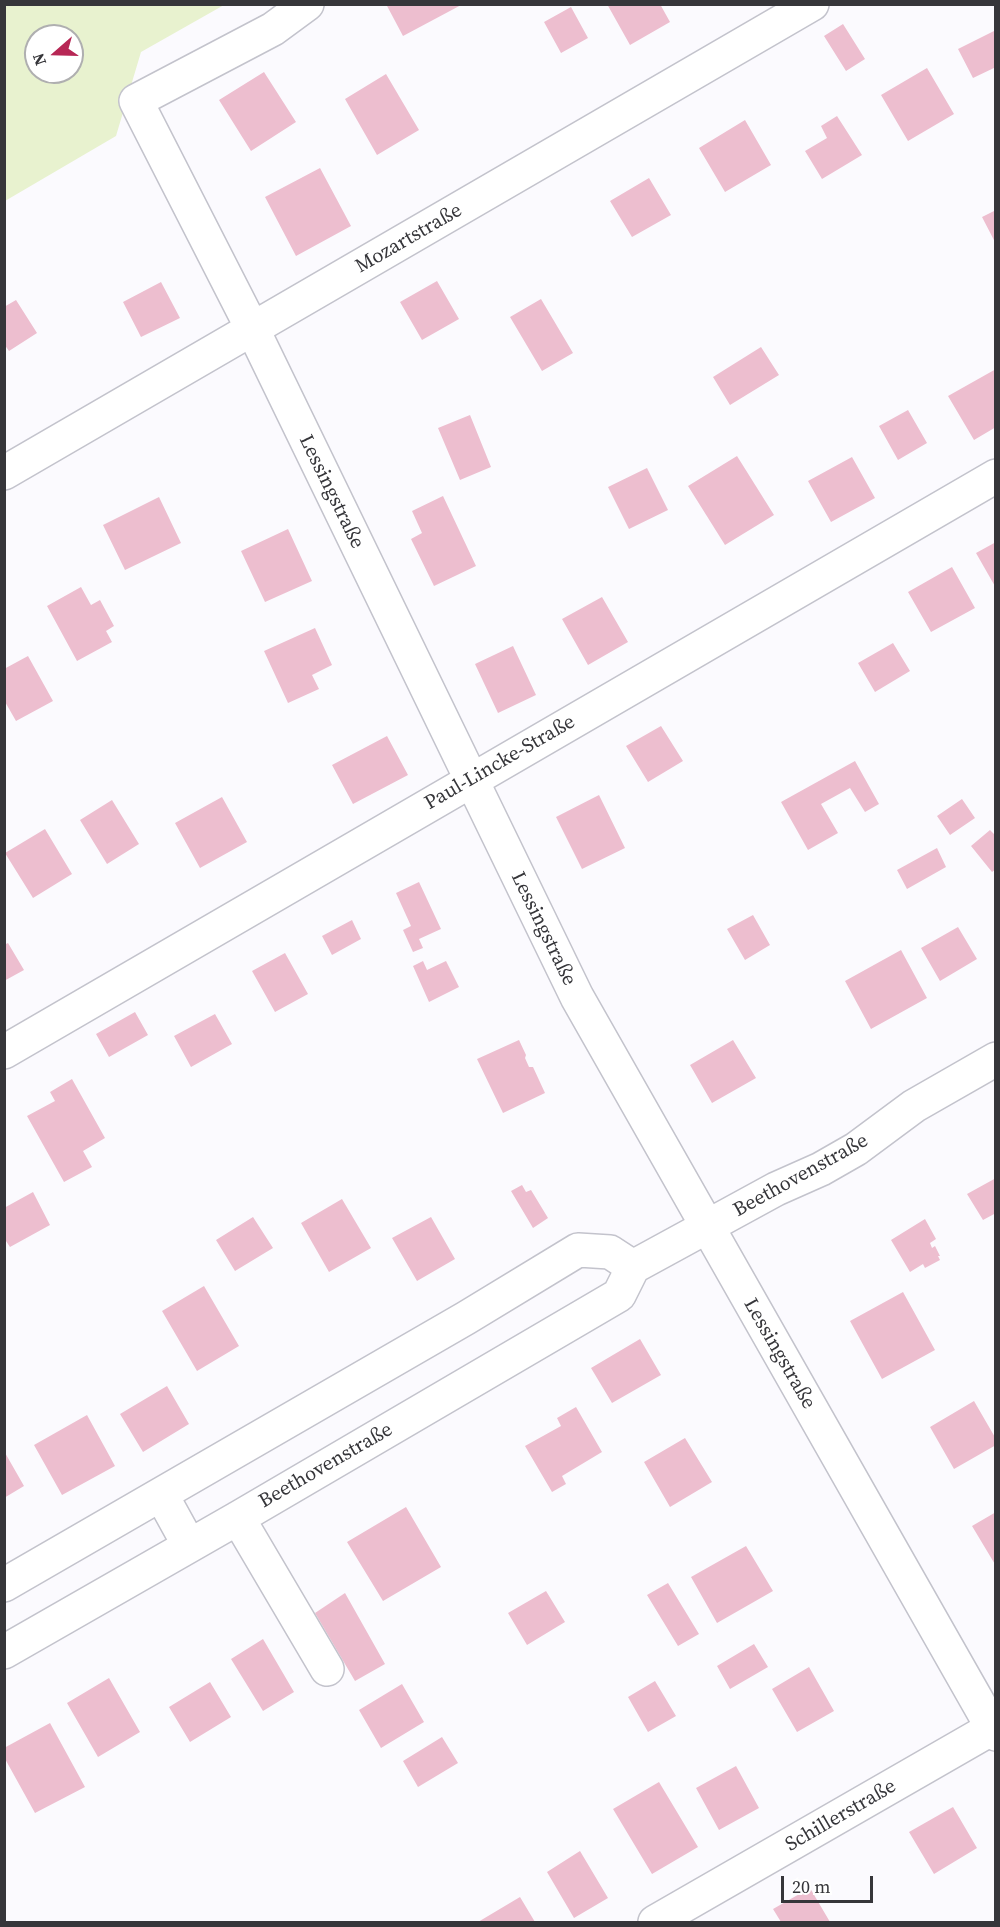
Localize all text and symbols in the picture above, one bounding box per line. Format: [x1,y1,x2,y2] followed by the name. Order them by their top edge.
[24,24,84,84] north arrow
[27,50,51,69] text: N
[352,199,466,279] street label: Mozartstraße
[293,431,369,553] street label: Lessingstraße
[421,710,579,816] street label: Paul-Lincke-Straße
[505,868,581,990] street label: Lessingstraße
[730,1129,872,1223] street label: Beethovenstraße
[738,1294,820,1414] street label: Lessingstraße
[255,1418,397,1514] street label: Beethovenstraße
[781,1775,901,1857] street label: Schillerstraße
[784,1864,876,1902] scale bar
[792,1874,830,1899] text: 20 m

